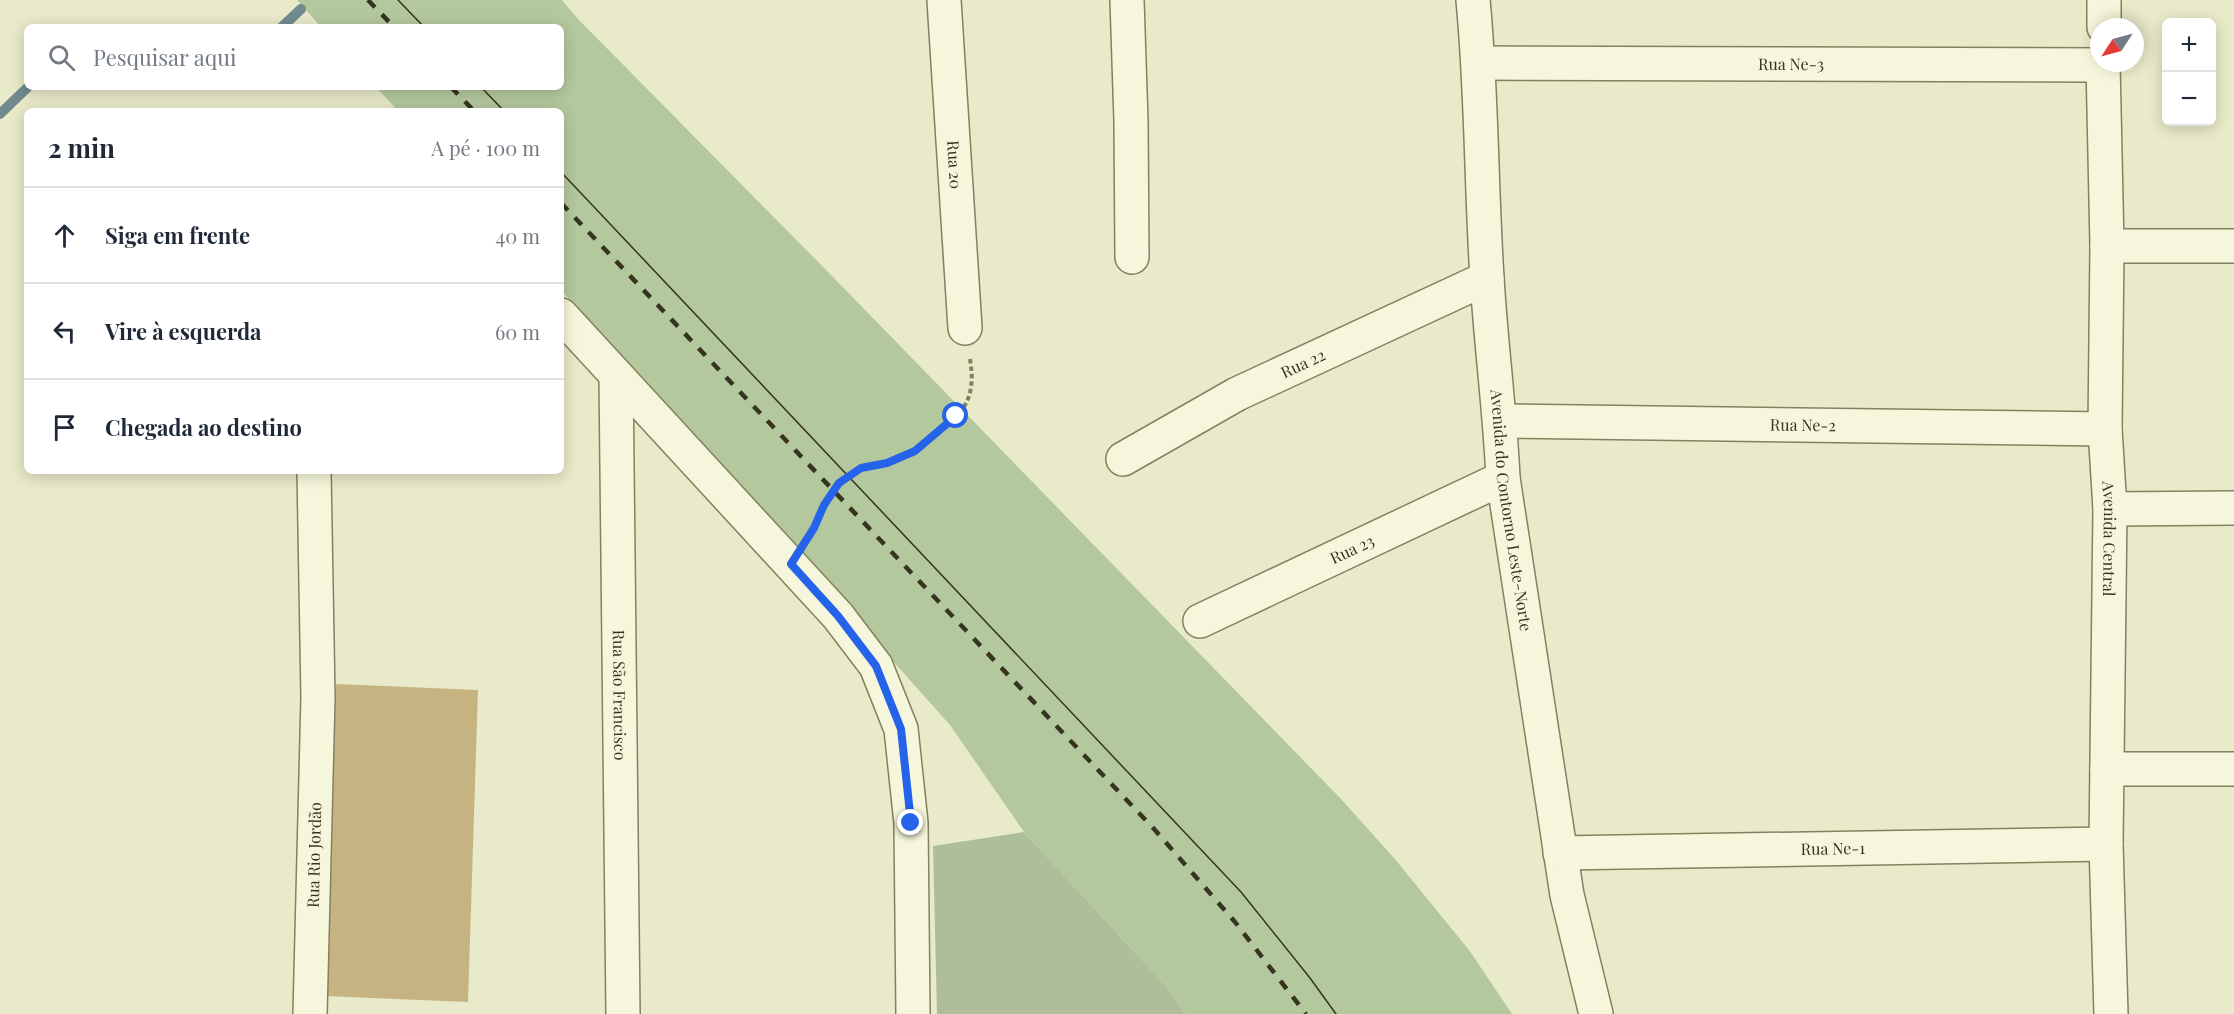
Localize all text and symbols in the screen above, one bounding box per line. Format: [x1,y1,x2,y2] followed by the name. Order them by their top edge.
[2090,18,2144,72] north arrow
[2162,18,2216,126] map controls
[2162,18,2216,72] button: +
[24,24,564,90] search box
[45,41,78,74] icon: search
[93,42,236,72] text: Pesquisar aqui
[1758,53,1824,74] street label: Rua Ne-3
[2162,72,2216,126] button: −
[48,130,115,165] text: 2 min
[431,134,540,161] text: A pé · 100 m
[943,140,967,190] street label: Rua 20
[48,219,81,252] icon: ahead
[105,220,250,250] text: Siga em frente
[495,222,540,249] text: 40 m
[48,315,81,348] icon: left
[105,316,262,346] text: Vire à esquerda
[495,318,540,345] text: 60 m
[1277,344,1328,382] street label: Rua 22
[1486,387,1537,633] street label: Avenida do Contorno Leste-Norte
[942,402,968,428] route start
[48,411,81,444] icon: arrive
[105,412,302,442] text: Chegada ao destino
[1770,414,1836,435] street label: Rua Ne-2
[2098,480,2121,597] street label: Avenida Central
[1326,529,1377,568] street label: Rua 23
[609,629,631,761] street label: Rua São Francisco
[302,802,325,908] street label: Rua Rio Jordão
[897,809,923,835] route end
[1801,837,1865,859] street label: Rua Ne-1

